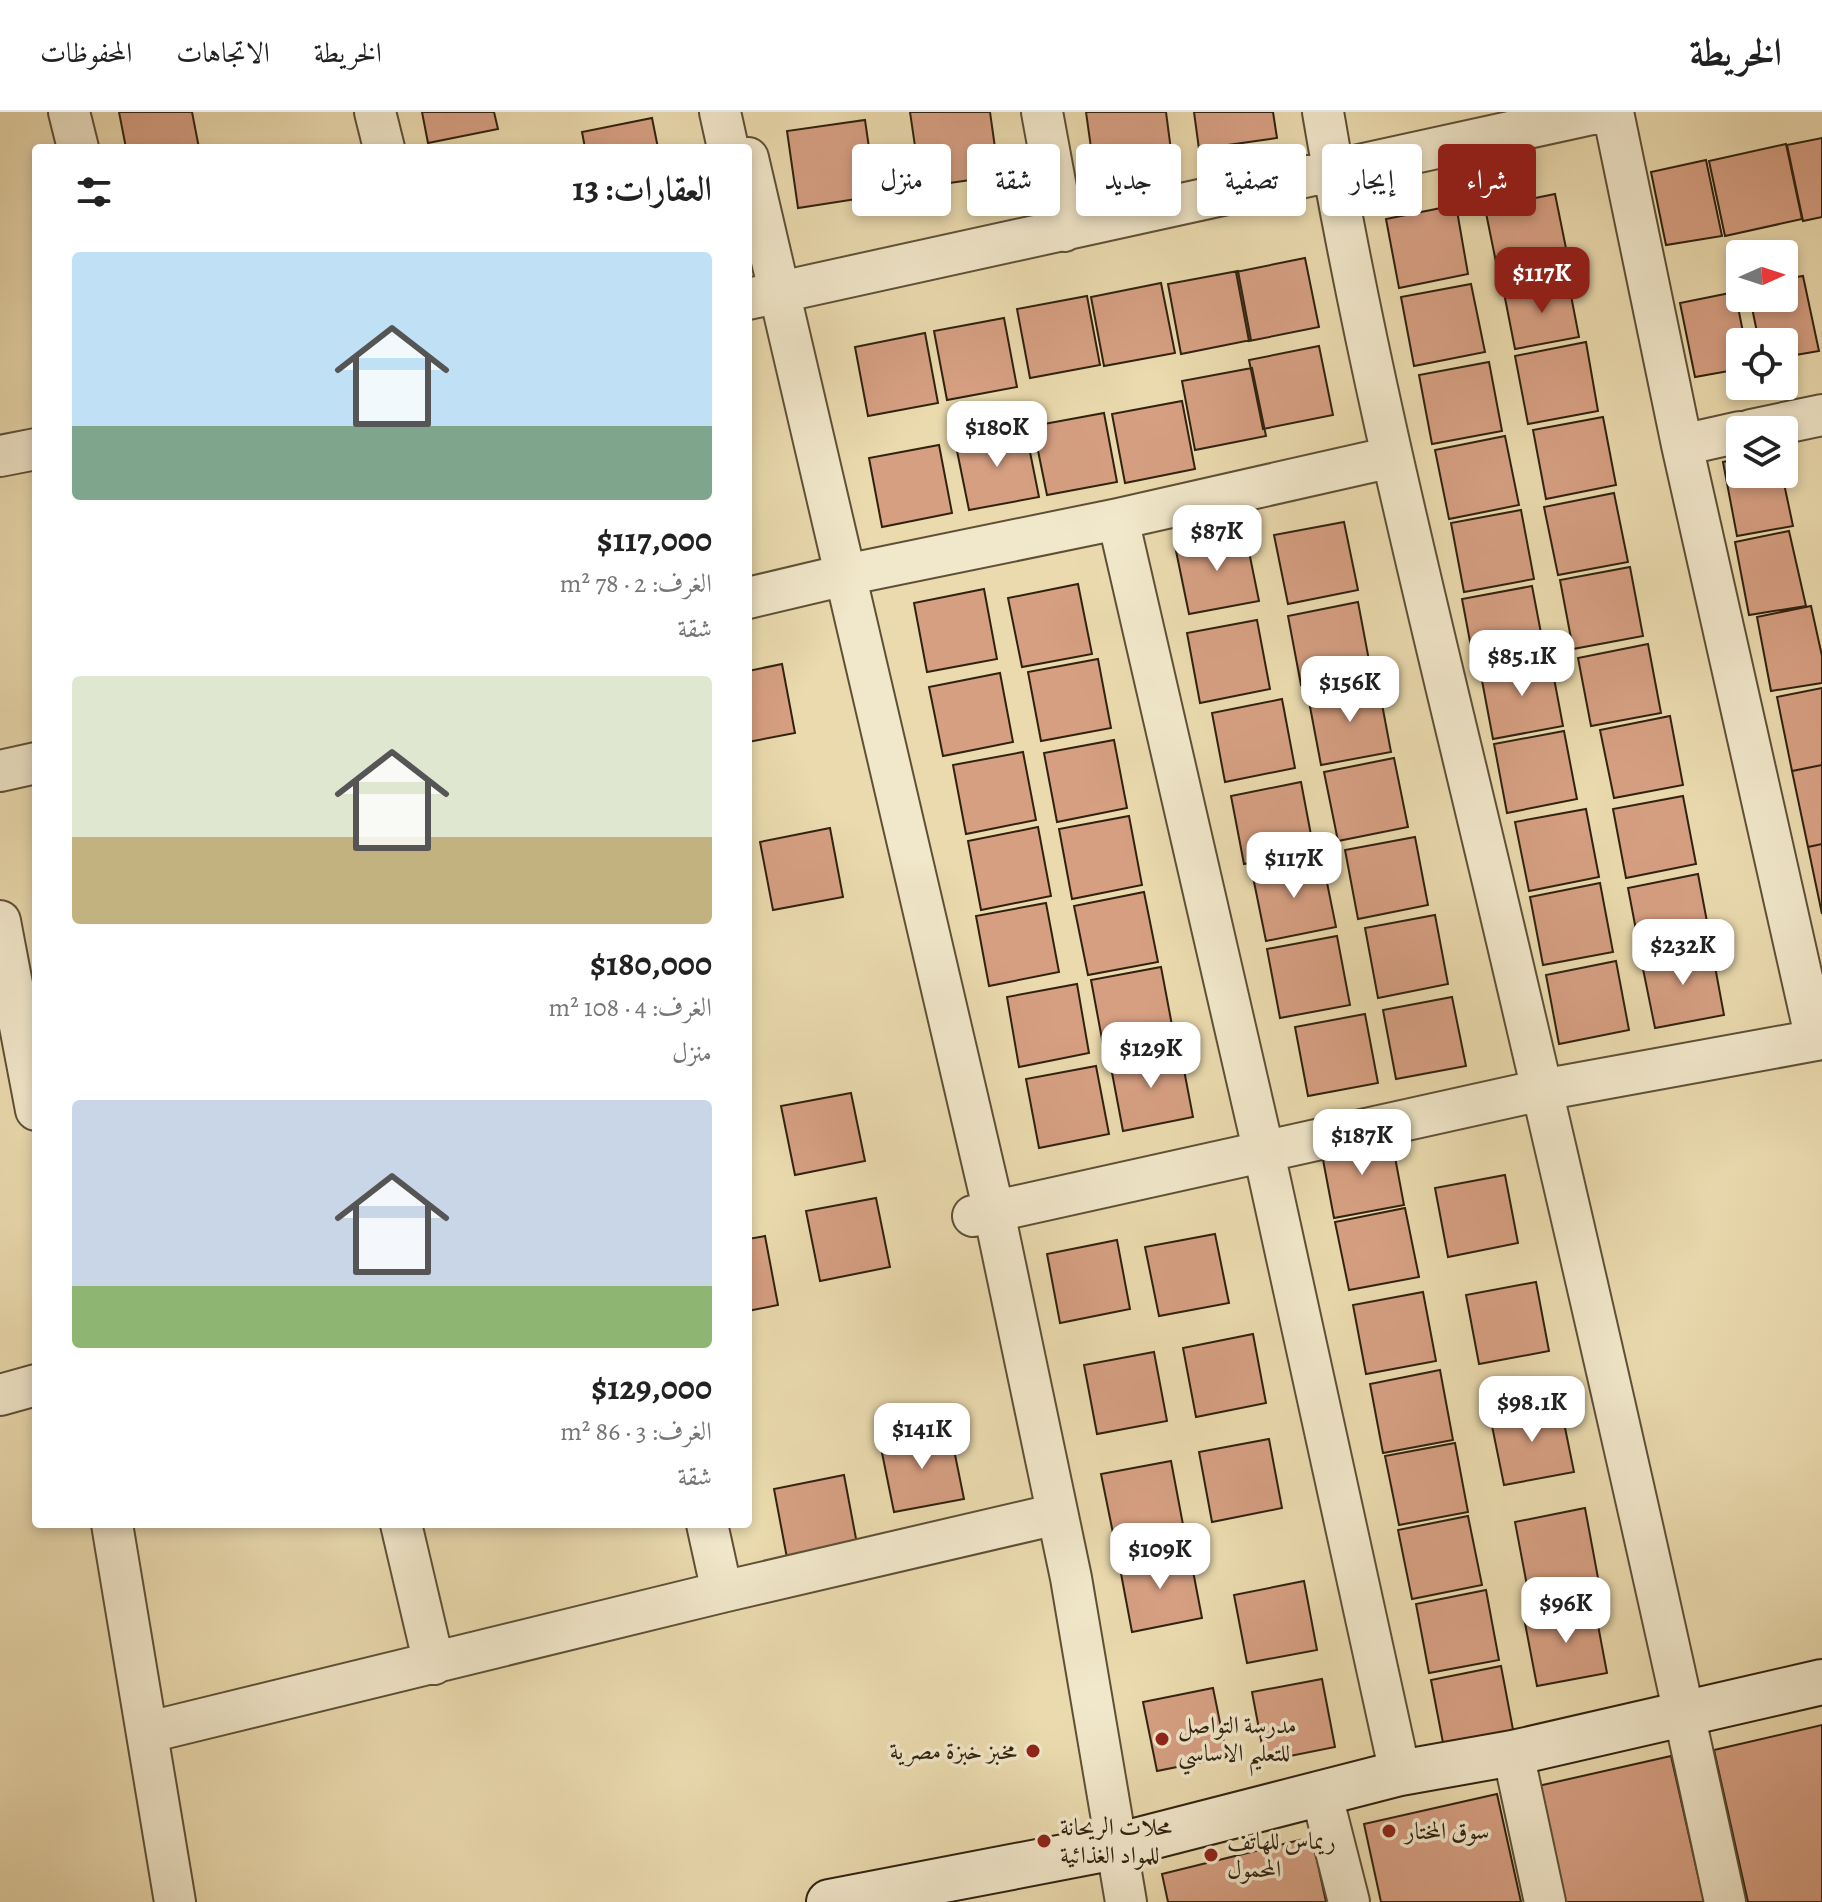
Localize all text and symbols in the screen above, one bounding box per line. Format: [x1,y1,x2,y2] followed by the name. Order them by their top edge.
[1690,26,1782,78] text: الخريطة
[40,34,132,72] text: المحفوظات
[176,34,270,72] text: الاتجاهات
[314,34,382,72] text: الخريطة
[852,144,951,216] chip: منزل
[967,144,1060,216] chip: شقة
[1076,144,1181,216] chip: جديد
[1197,144,1306,216] chip: تصفية
[1322,144,1422,216] chip: إيجار
[1438,144,1536,216] chip: شراء
[572,165,712,212] text: العقارات: 13
[72,170,116,214] icon: filters
[1726,240,1798,312] north arrow
[1726,240,1798,488] map controls
[1486,247,1598,315] pin: $117K
[1513,255,1571,290] text: $117K
[320,304,464,448] icon: home
[1726,328,1798,400] button: locate
[941,401,1053,469] pin: $180K
[965,409,1029,444] text: $180K
[1726,416,1798,488] button: layers
[1170,505,1264,573] pin: $87K
[1191,513,1243,548] text: $87K
[597,516,712,563] text: $117,000
[560,566,712,601] text: الغرف: 2 · 78 m²
[678,611,712,646] text: شقة
[1457,630,1587,698] pin: $85.1K
[1487,638,1557,673] text: $85.1K
[1294,656,1406,724] pin: $156K
[1319,664,1381,699] text: $156K
[320,728,464,872] icon: home
[1238,832,1350,900] pin: $117K
[1265,840,1323,875] text: $117K
[1627,919,1739,987] pin: $232K
[1650,927,1716,962] text: $232K
[590,940,712,987] text: $180,000
[549,990,712,1025] text: الغرف: 4 · 108 m²
[1095,1022,1207,1090] pin: $129K
[1119,1030,1183,1065] text: $129K
[672,1035,712,1070] text: منزل
[1306,1109,1418,1177] pin: $187K
[1331,1117,1393,1152] text: $187K
[320,1152,464,1296] icon: home
[591,1364,712,1411] text: $129,000
[1467,1376,1597,1444] pin: $98.1K
[1497,1384,1567,1419] text: $98.1K
[866,1403,978,1471] pin: $141K
[892,1411,952,1446] text: $141K
[560,1414,712,1449] text: الغرف: 3 · 86 m²
[678,1459,712,1494] text: شقة
[1104,1523,1216,1591] pin: $109K
[1128,1531,1192,1566] text: $109K
[1519,1577,1613,1645] pin: $96K
[1539,1585,1593,1620] text: $96K
[1178,1709,1297,1777] place label: مدرسة التواصل للتعليم الاساسي
[1153,1730,1171,1748] marker: مدرسة التواصل للتعليم الاساسي
[890,1735,1017,1767] place label: مخبز خبزة مصرية
[1024,1742,1042,1760] marker: مخبز خبزة مصرية
[1060,1811,1173,1871] place label: محلات الريحانة للمواد الغذائية
[1403,1815,1489,1847] place label: سوق المختار
[1380,1822,1398,1840] marker: سوق المختار
[1227,1825,1336,1885] place label: ريماس للهاتف المحمول
[1035,1832,1053,1850] marker: محلات الريحانة للمواد الغذائية
[1202,1846,1220,1864] marker: ريماس للهاتف المحمول

